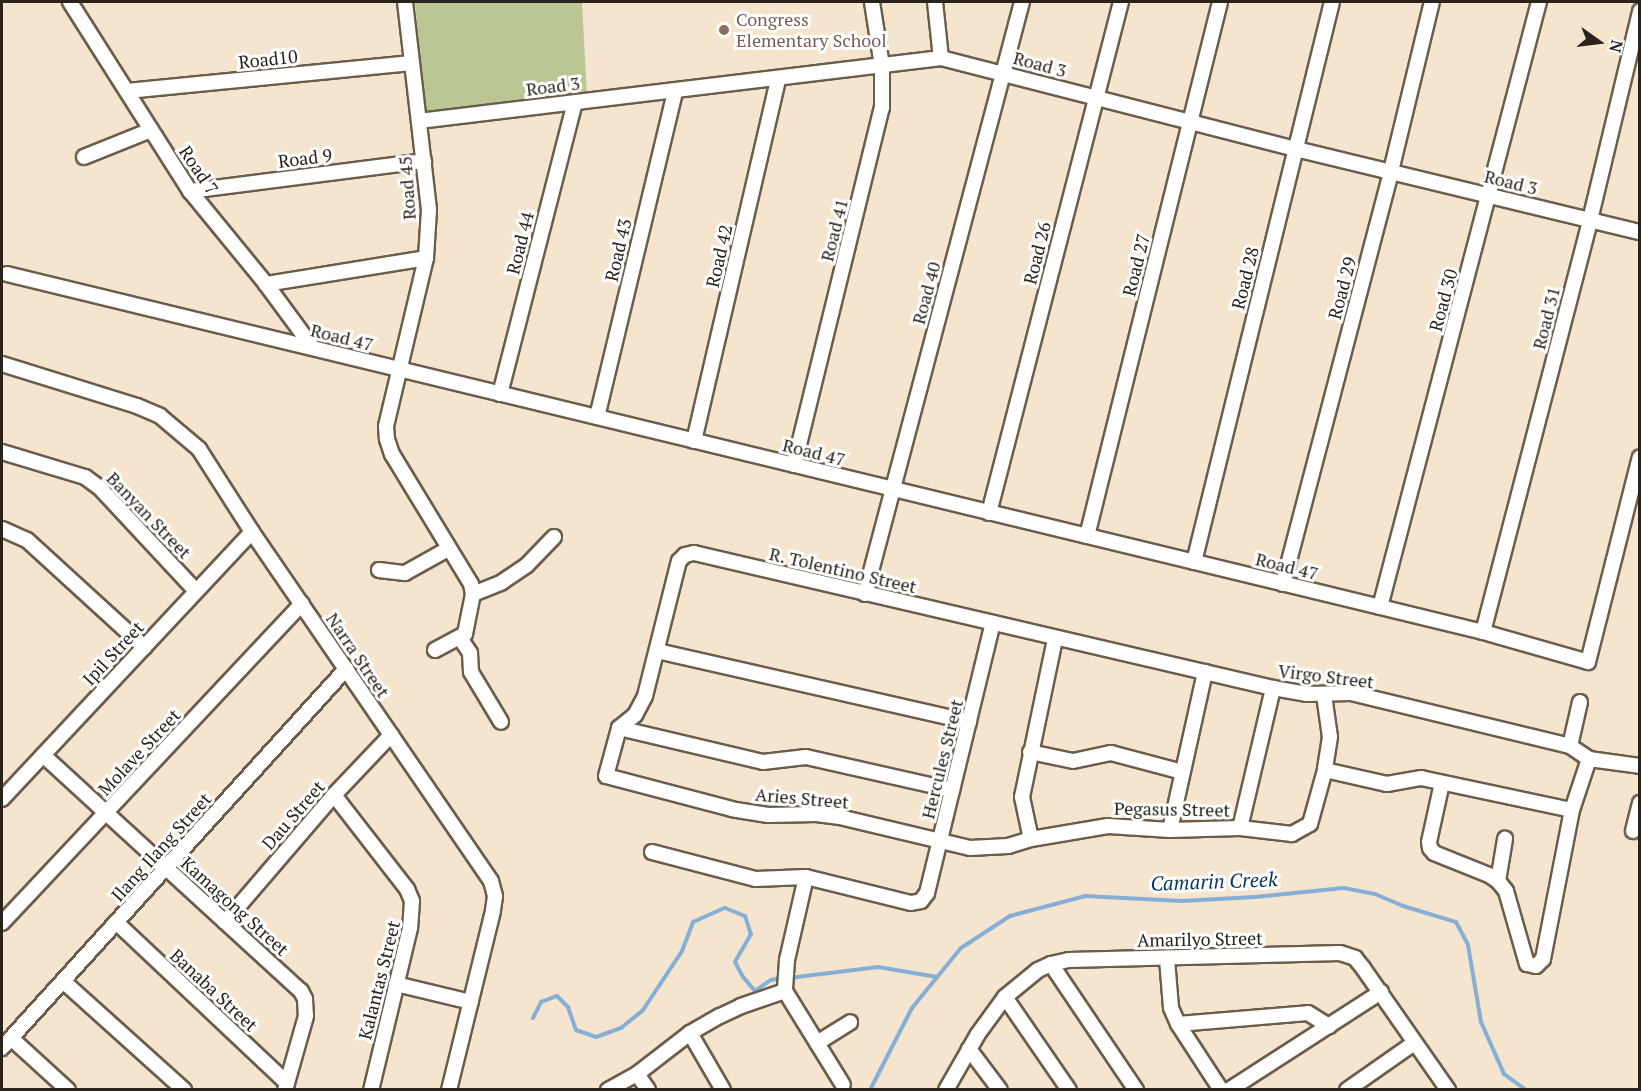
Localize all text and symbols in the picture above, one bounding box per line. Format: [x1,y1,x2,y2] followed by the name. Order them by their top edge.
[736,9,887,52] place label: Congress Elementary School
[1569,12,1629,72] north arrow
[717,23,731,37] marker: Congress Elementary School
[1604,38,1629,55] text: N
[237,45,299,73] street label: Road10
[1011,47,1069,81] street label: Road 3
[525,72,581,100] street label: Road 3
[175,142,223,198] street label: Road 7
[277,144,333,172] street label: Road 9
[394,155,420,221] street label: Road 45
[1482,165,1540,199] street label: Road 3
[816,196,852,264] street label: Road 41
[502,209,538,277] street label: Road 44
[600,217,636,283] street label: Road 43
[1019,219,1055,287] street label: Road 26
[701,223,737,289] street label: Road 42
[1118,231,1154,299] street label: Road 27
[1227,244,1263,312] street label: Road 28
[1323,254,1361,322] street label: Road 29
[907,259,945,327] street label: Road 40
[1424,266,1462,334] street label: Road 30
[1528,284,1564,352] street label: Road 31
[308,319,376,355] street label: Road 47
[780,434,848,470] street label: Road 47
[102,467,196,563] street label: Banyan Street
[767,542,919,598] street label: R. Tolentino Street
[1253,548,1321,584] street label: Road 47
[322,609,394,701] street label: Narra Street
[78,616,148,690] street label: Ipil Street
[1277,659,1375,693] street label: Virgo Street
[917,697,967,821] street label: Hercules Street
[93,704,185,800] street label: Molave Street
[257,776,329,854] street label: Dau Street
[754,783,850,813] street label: Aries Street
[107,788,215,906] street label: Ilang Ilang Street
[1114,797,1230,821] street label: Pegasus Street
[177,852,293,960] street label: Kamagong Street
[1150,867,1278,895] water label: Camarin Creek
[354,918,404,1042] street label: Kalantas Street
[1137,927,1263,951] street label: Amarilyo Street
[166,944,262,1036] street label: Banaba Street

